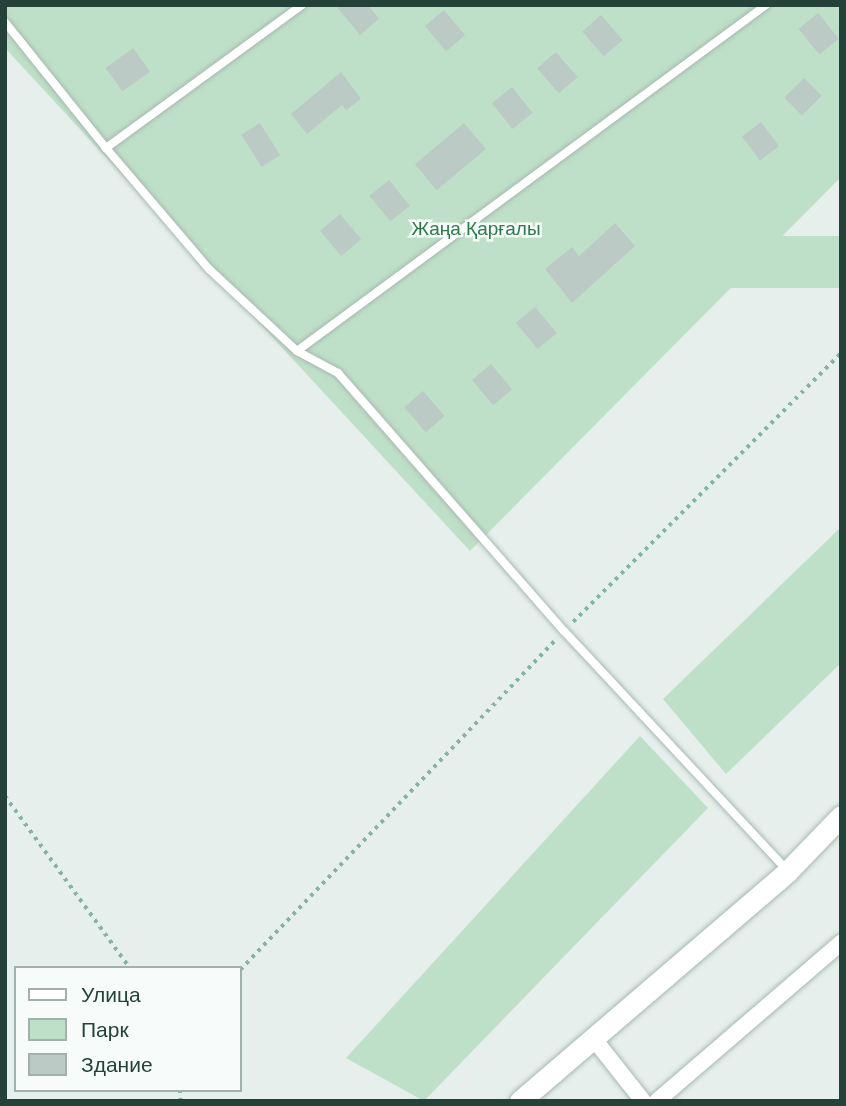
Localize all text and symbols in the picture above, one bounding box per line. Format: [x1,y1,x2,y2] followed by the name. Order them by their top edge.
[411,218,541,240] park label: Жаңа Қарғалы
[14,966,242,1092] legend
[81,983,141,1006] text: Улица
[81,1018,129,1041] text: Парк
[81,1053,153,1076] text: Здание

